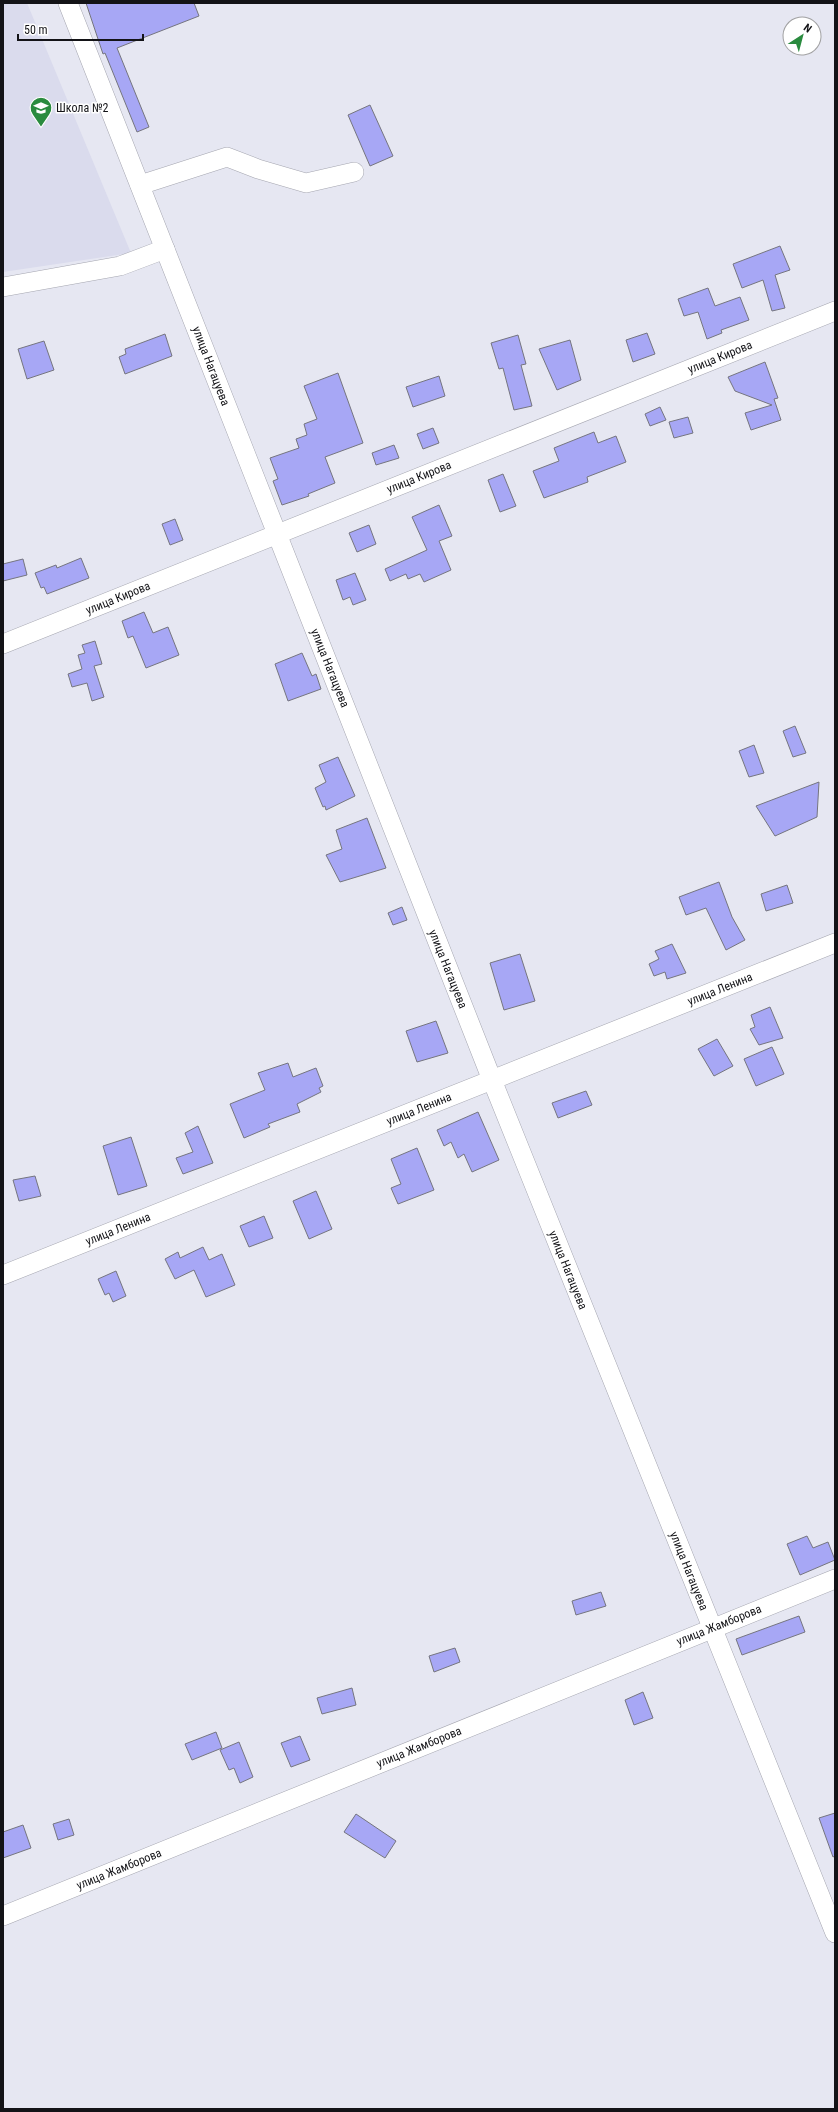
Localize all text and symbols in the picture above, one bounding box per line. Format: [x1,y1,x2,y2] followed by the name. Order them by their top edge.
[18,16,143,42] scale bar
[782,16,822,56] north arrow
[801,21,814,36] text: N
[24,23,48,37] text: 50 m
[28,95,54,128] school or university icon: Школа №2
[56,101,109,115] place label: Школа №2
[189,324,233,408] street label: улица Нагацуева
[686,338,754,376] street label: улица Кирова
[385,458,453,496] street label: улица Кирова
[84,579,152,617] street label: улица Кирова
[308,627,352,710] street label: улица Нагацуева
[426,928,470,1011] street label: улица Нагацуева
[685,970,755,1008] street label: улица Ленина
[384,1090,454,1128] street label: улица Ленина
[83,1210,153,1248] street label: улица Ленина
[546,1229,590,1312] street label: улица Нагацуева
[667,1530,711,1613] street label: улица Нагацуева
[674,1601,764,1648] street label: улица Жамборова
[374,1723,464,1770] street label: улица Жамборова
[74,1845,164,1892] street label: улица Жамборова

